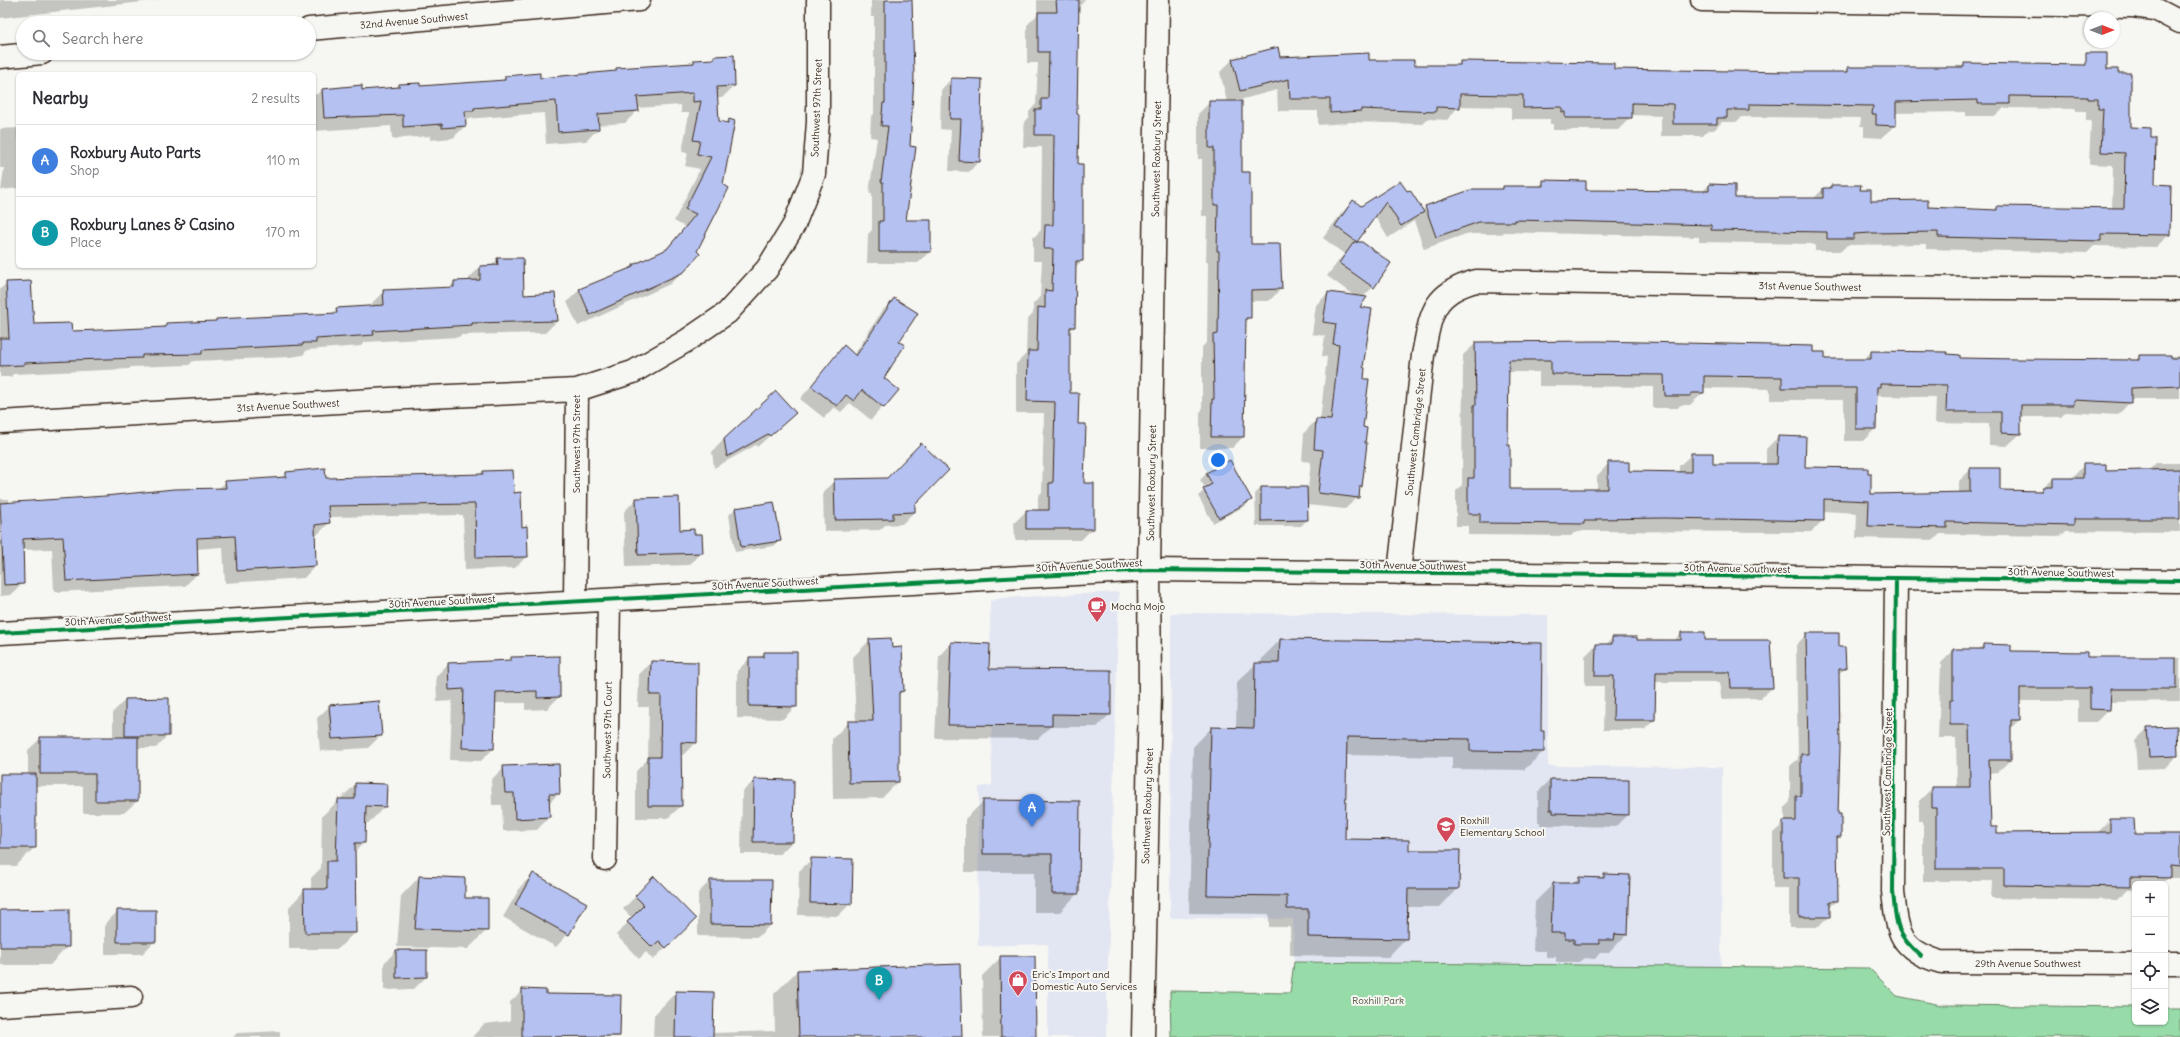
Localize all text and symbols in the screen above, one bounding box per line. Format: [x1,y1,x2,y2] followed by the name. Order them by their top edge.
[359,9,469,32] street label: 32nd Avenue Southwest
[2084,12,2120,48] north arrow
[16,16,316,60] search box
[30,27,52,49] icon: search
[62,29,143,48] text: Search here
[808,58,825,157] street label: Southwest 97th Street
[32,87,88,109] text: Nearby
[251,90,300,107] text: 2 results
[1149,100,1164,217] street label: Southwest Roxbury Street
[70,143,201,162] text: Roxbury Auto Parts
[41,152,49,169] text: A
[267,152,300,169] text: 110 m
[70,162,99,179] text: Shop
[70,215,235,234] text: Roxbury Lanes & Casino
[41,224,49,241] text: B
[265,224,300,241] text: 170 m
[70,234,101,251] text: Place
[1758,279,1862,294] street label: 31st Avenue Southwest
[1402,367,1429,497] street label: Southwest Cambridge Street
[570,394,583,493] street label: Southwest 97th Street
[236,396,340,415] street label: 31st Avenue Southwest
[1144,424,1159,541] street label: Southwest Roxbury Street
[1208,450,1228,470] your location
[1035,556,1143,575] street label: 30th Avenue Southwest
[1359,558,1467,573] street label: 30th Avenue Southwest
[1683,561,1791,576] street label: 30th Avenue Southwest
[2007,565,2115,580] street label: 30th Avenue Southwest
[711,574,819,593] street label: 30th Avenue Southwest
[388,592,496,611] street label: 30th Avenue Southwest
[1086,595,1108,623] cafe icon: Mocha Mojo
[1111,600,1165,613] place label: Mocha Mojo
[64,610,172,629] street label: 30th Avenue Southwest
[600,681,615,779] street label: Southwest 97th Court
[1880,707,1895,836] street label: Southwest Cambridge Street
[1139,747,1156,864] street label: Southwest Roxbury Street
[1019,794,1045,827] pin: A
[1460,814,1545,839] place label: Roxhill Elementary School
[1435,815,1457,843] school or university icon: Roxhill Elementary School
[2132,881,2168,1025] map controls
[2132,881,2168,917] button: +
[2132,917,2168,953] button: −
[2132,953,2168,989] button: locate
[1975,957,2082,970] street label: 29th Avenue Southwest
[866,967,892,1000] pin: B
[1032,968,1138,993] place label: Eric's Import and Domestic Auto Services
[1007,969,1029,997] shop icon: Eric's Import and Domestic Auto Services
[2132,989,2168,1025] button: layers
[1352,994,1404,1007] park label: Roxhill Park

